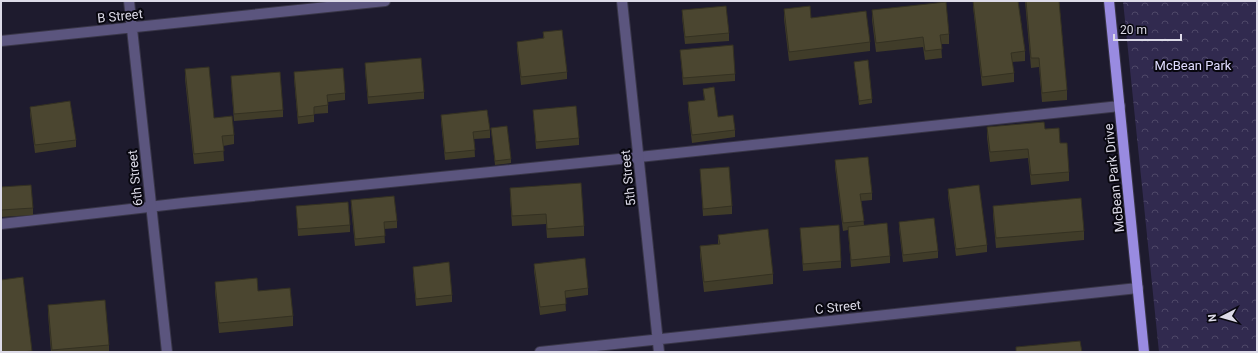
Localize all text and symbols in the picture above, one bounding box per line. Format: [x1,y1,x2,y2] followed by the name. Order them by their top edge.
[97,6,143,26] street label: B Street
[1114,16,1181,42] scale bar
[1120,23,1147,37] text: 20 m
[1155,58,1232,73] park label: McBean Park
[1101,123,1127,233] street label: McBean Park Drive
[125,149,145,207] street label: 6th Street
[618,149,638,207] street label: 5th Street
[814,297,862,317] street label: C Street
[1202,297,1242,337] north arrow
[1206,313,1219,323] text: N

